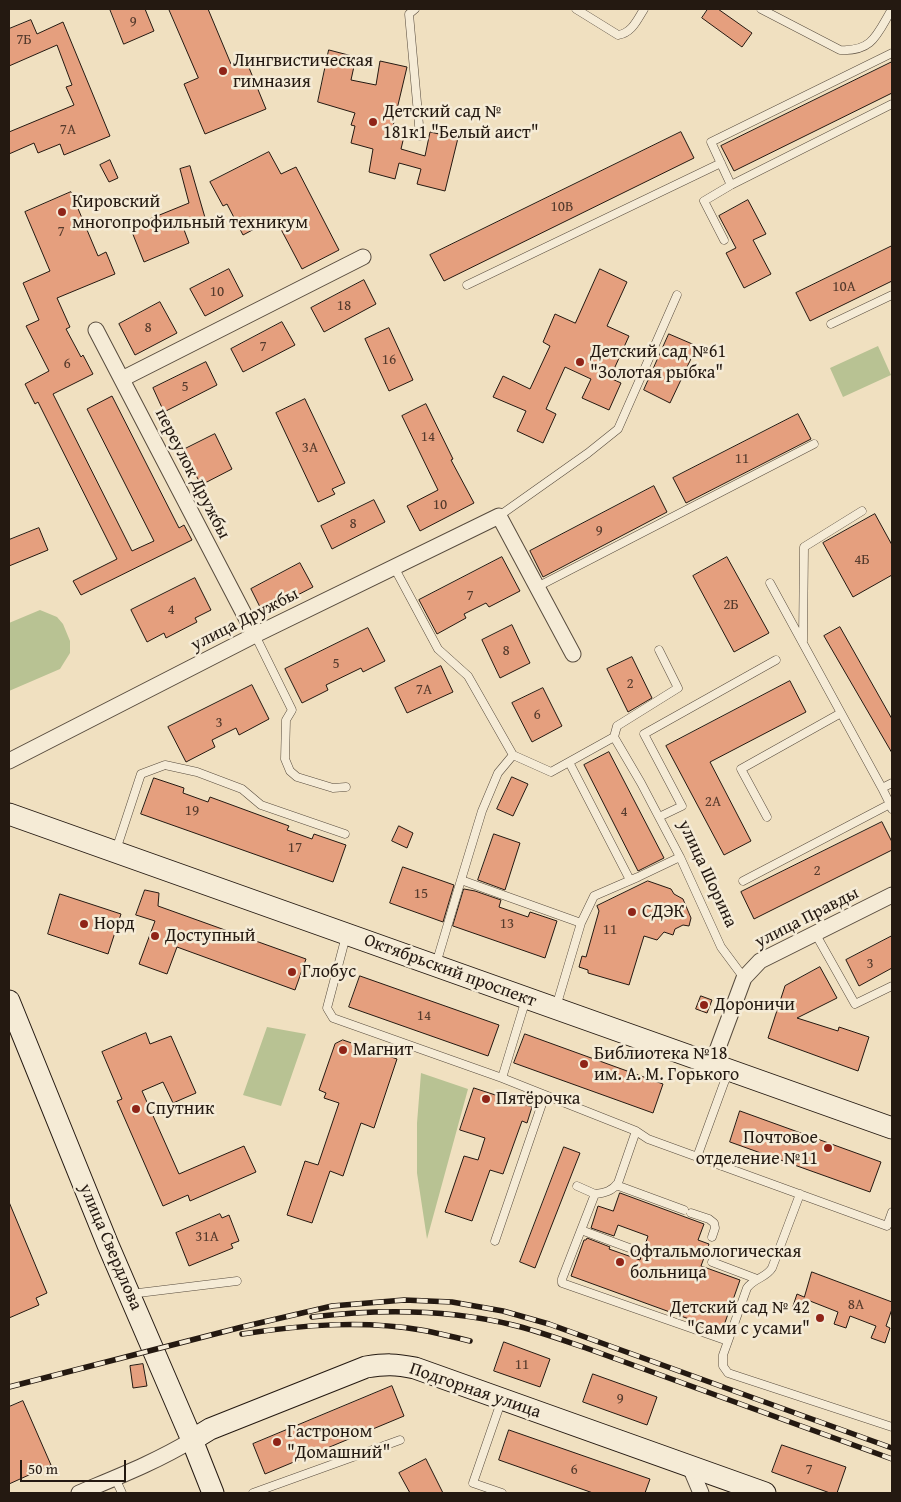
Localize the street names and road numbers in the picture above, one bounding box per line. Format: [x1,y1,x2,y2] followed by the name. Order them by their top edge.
[150,405,234,543] street label: переулок Дружбы
[188,584,302,656] street label: улица Дружбы
[673,817,741,931] street label: улица Шорина
[751,883,863,953] street label: улица Правды
[361,930,539,1012] street label: Октябрьский проспект
[74,1180,146,1314] street label: улица Свердлова
[406,1358,544,1424] street label: Подгорная улица

